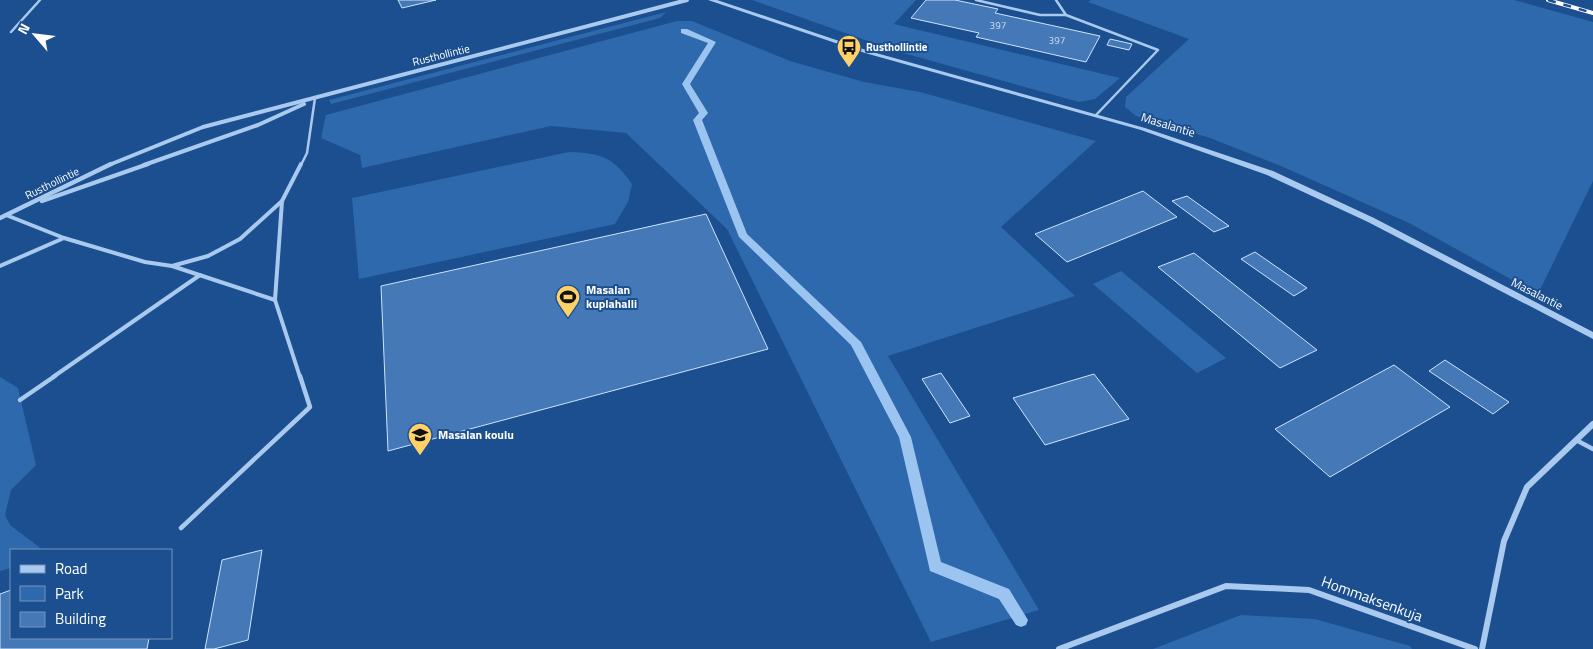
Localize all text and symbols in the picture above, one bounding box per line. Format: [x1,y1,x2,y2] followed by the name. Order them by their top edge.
[10,10,60,60] north arrow
[990,18,1006,33] house number: 397
[12,19,35,38] text: N
[1049,33,1065,48] house number: 397
[836,34,862,68] bus stop icon: Rusthollintie
[866,39,928,55] place label: Rusthollintie
[411,40,472,70] street label: Rusthollintie
[1139,107,1198,142] street label: Masalantie
[22,163,82,203] street label: Rusthollintie
[1508,272,1566,315] street label: Masalantie
[586,280,637,313] place label: Masalan kuplahalli
[555,284,581,318] sports icon: Masalan kuplahalli
[407,422,433,456] school or university icon: Masalan koulu
[438,425,514,444] place label: Masalan koulu
[10,549,172,639] legend
[55,557,87,580] text: Road
[1318,570,1427,628] street label: Hommaksenkuja
[55,582,84,605] text: Park
[55,607,106,630] text: Building

